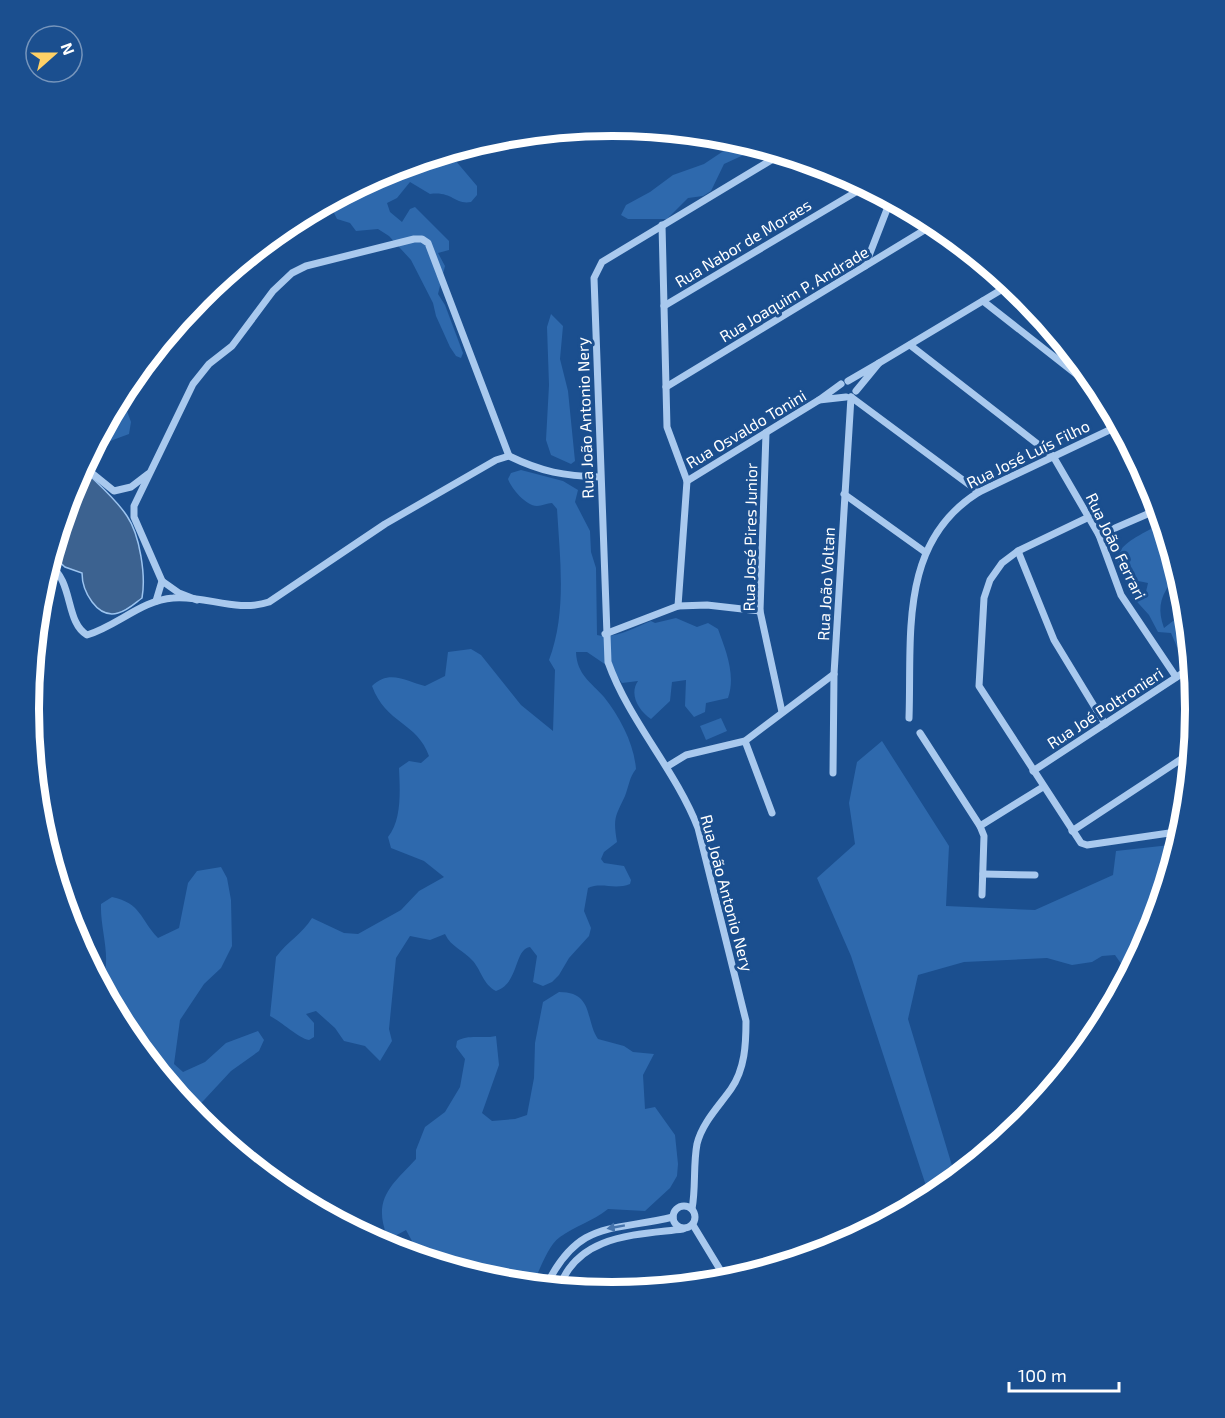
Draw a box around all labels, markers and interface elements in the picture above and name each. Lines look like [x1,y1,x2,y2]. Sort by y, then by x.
north arrow [24,24,84,84]
text: N [58,40,79,57]
street label: Rua Nabor de Moraes [671,194,814,291]
street label: Rua Joaquim P. Andrade [716,242,872,346]
street label: Rua João Antonio Nery [572,336,597,499]
street label: Rua Osvaldo Tonini [682,385,809,472]
street label: Rua José Luís Filho [963,416,1092,492]
street label: Rua José Pires Junior [739,462,760,612]
street label: Rua João Ferrari [1082,490,1150,602]
street label: Rua João Voltan [813,527,838,641]
street label: Rua Joé Poltronieri [1043,663,1166,752]
street label: Rua João Antonio Nery [697,812,758,974]
one-way arrow [606,1223,625,1232]
scale bar [1009,1355,1118,1393]
text: 100 m [1018,1364,1067,1386]

